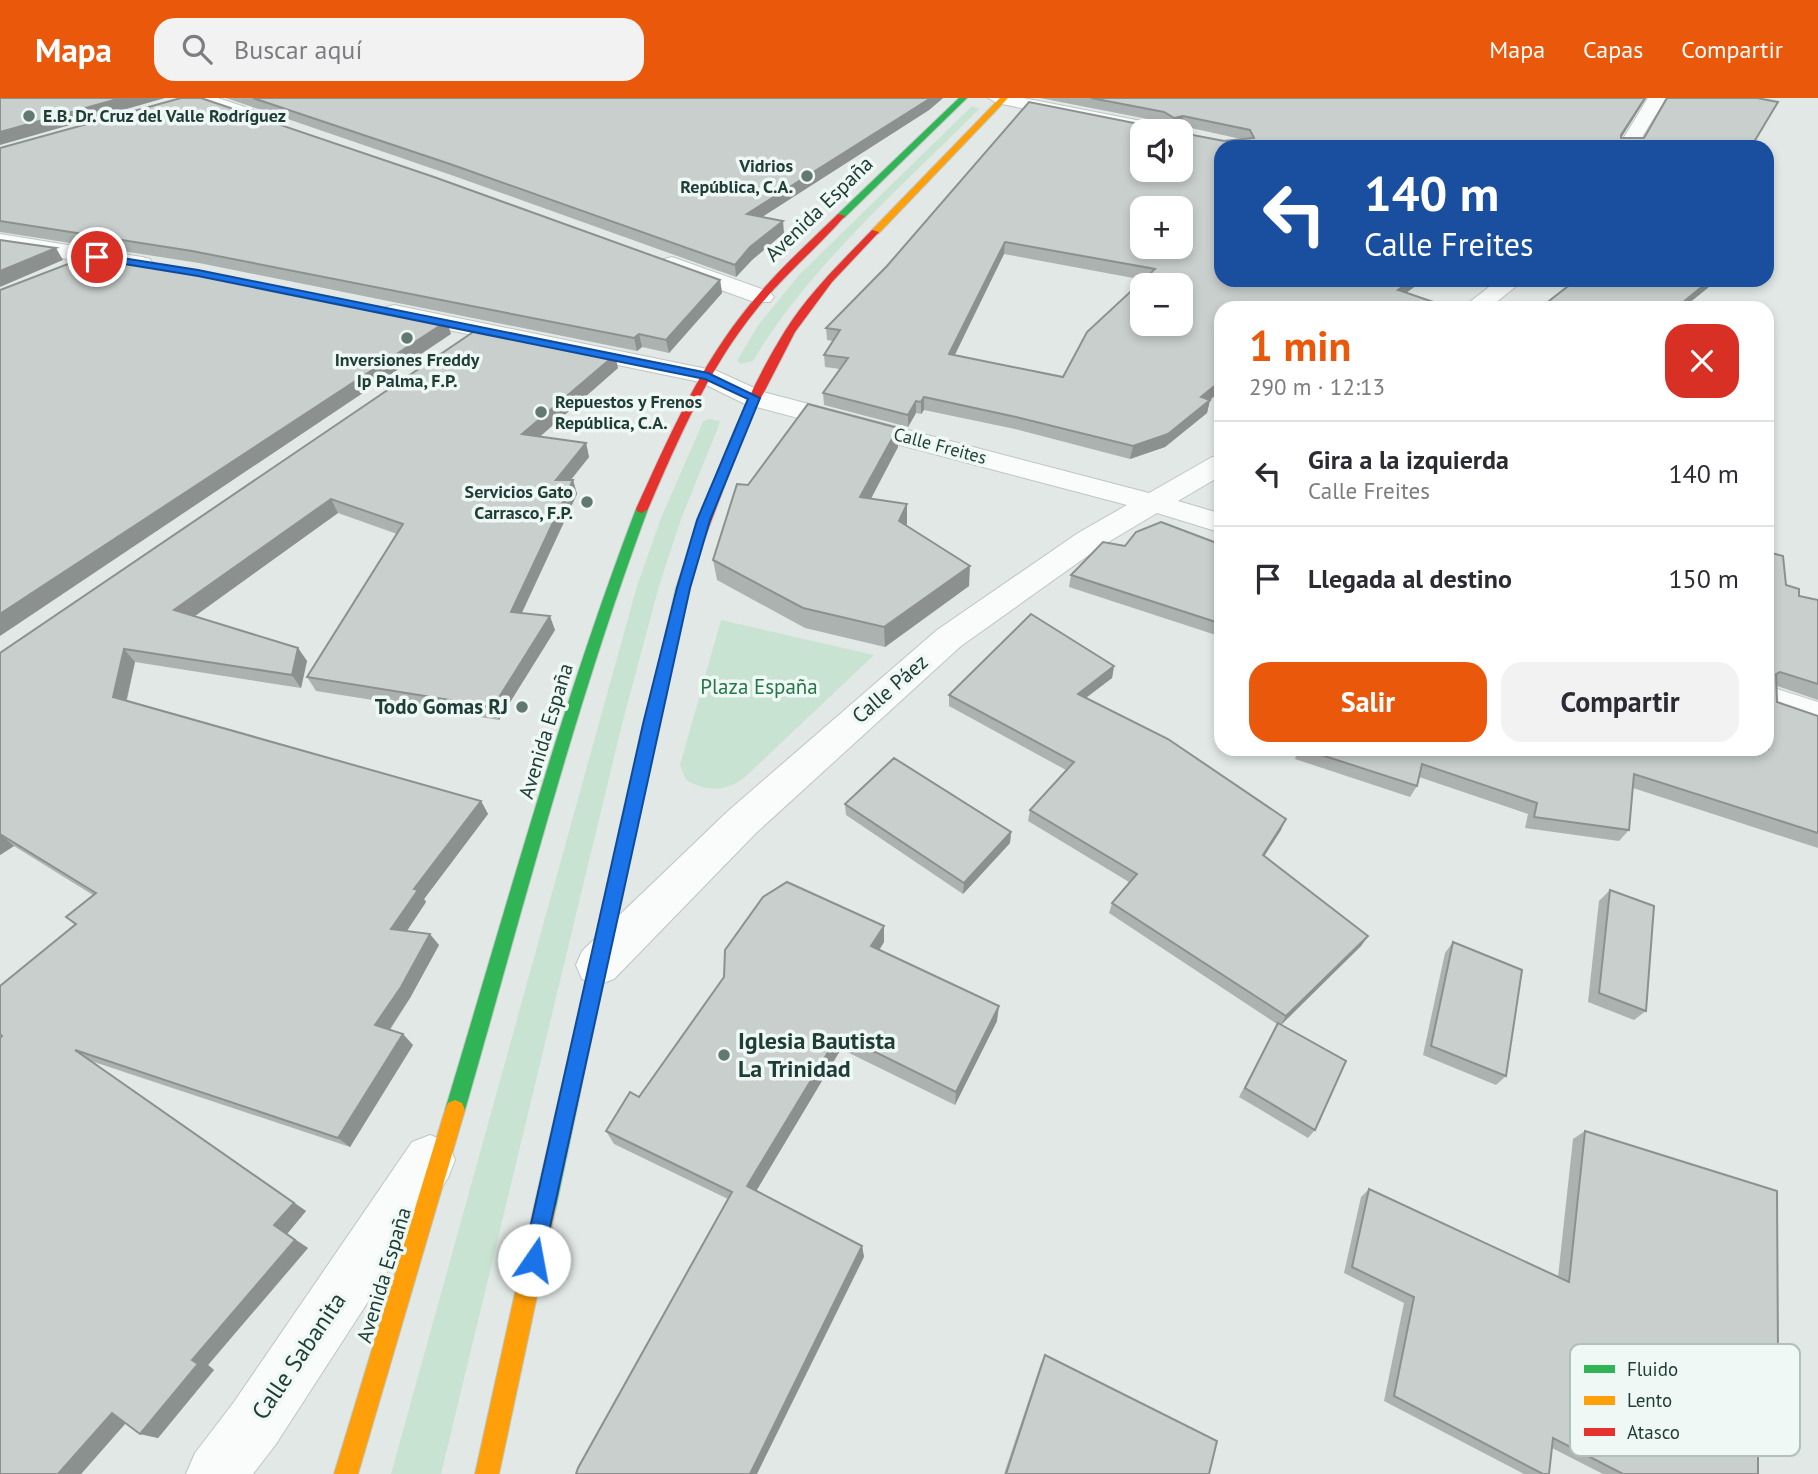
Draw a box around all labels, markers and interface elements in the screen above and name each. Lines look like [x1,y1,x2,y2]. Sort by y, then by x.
search box [154,18,644,81]
text: Mapa [35,28,112,71]
icon: search [178,30,216,68]
text: Buscar aquí [234,33,362,66]
text: Mapa [1489,34,1545,65]
text: Capas [1583,34,1643,65]
text: Compartir [1681,34,1783,65]
place label: E.B. Dr. Cruz del Valle Rodríguez [43,104,286,127]
marker: E.B. Dr. Cruz del Valle Rodríguez [21,108,37,124]
map controls [1130,119,1193,336]
button: sound [1130,119,1193,182]
street label: Avenida España [759,150,879,267]
place label: Vidrios República, C.A. [680,154,793,198]
text: 140 m [1364,161,1499,225]
marker: Vidrios República, C.A. [799,168,815,184]
icon: left [1249,168,1340,259]
button: + [1130,196,1193,259]
text: Calle Freites [1364,223,1534,265]
pin [67,227,127,287]
icon: arrive [78,238,116,276]
button: − [1130,273,1193,336]
text: 1 min [1249,318,1351,373]
button: close [1665,324,1739,398]
marker: Inversiones Freddy Ip Palma, F.P. [399,330,415,346]
place label: Inversiones Freddy Ip Palma, F.P. [335,348,480,392]
text: 290 m · 12:13 [1249,372,1385,401]
place label: Repuestos y Frenos República, C.A. [555,390,702,434]
marker: Repuestos y Frenos República, C.A. [533,404,549,420]
street label: Calle Freites [891,422,989,469]
text: Gira a la izquierda [1308,443,1509,476]
icon: left [1249,455,1287,493]
text: 140 m [1668,457,1739,490]
text: Calle Freites [1308,476,1430,505]
place label: Servicios Gato Carrasco, F.P. [465,480,573,524]
marker: Servicios Gato Carrasco, F.P. [579,494,595,510]
icon: arrive [1249,560,1287,598]
text: Llegada al destino [1308,562,1512,595]
text: 150 m [1668,562,1739,595]
street label: Calle Páez [846,648,933,729]
street label: Avenida España [512,660,579,802]
button: Salir [1249,662,1487,742]
button: Compartir [1501,662,1739,742]
park label: Plaza España [700,673,818,700]
place label: Todo Gomas RJ [375,693,508,720]
marker: Todo Gomas RJ [514,699,530,715]
place label: Iglesia Bautista La Trinidad [738,1025,896,1084]
marker: Iglesia Bautista La Trinidad [716,1047,732,1063]
street label: Avenida España [350,1204,417,1346]
position arrow [497,1223,571,1297]
street label: Calle Sabanita [245,1286,353,1425]
legend [1570,1344,1800,1456]
text: Fluido [1627,1357,1678,1381]
text: Lento [1627,1388,1672,1412]
text: Atasco [1627,1420,1680,1444]

